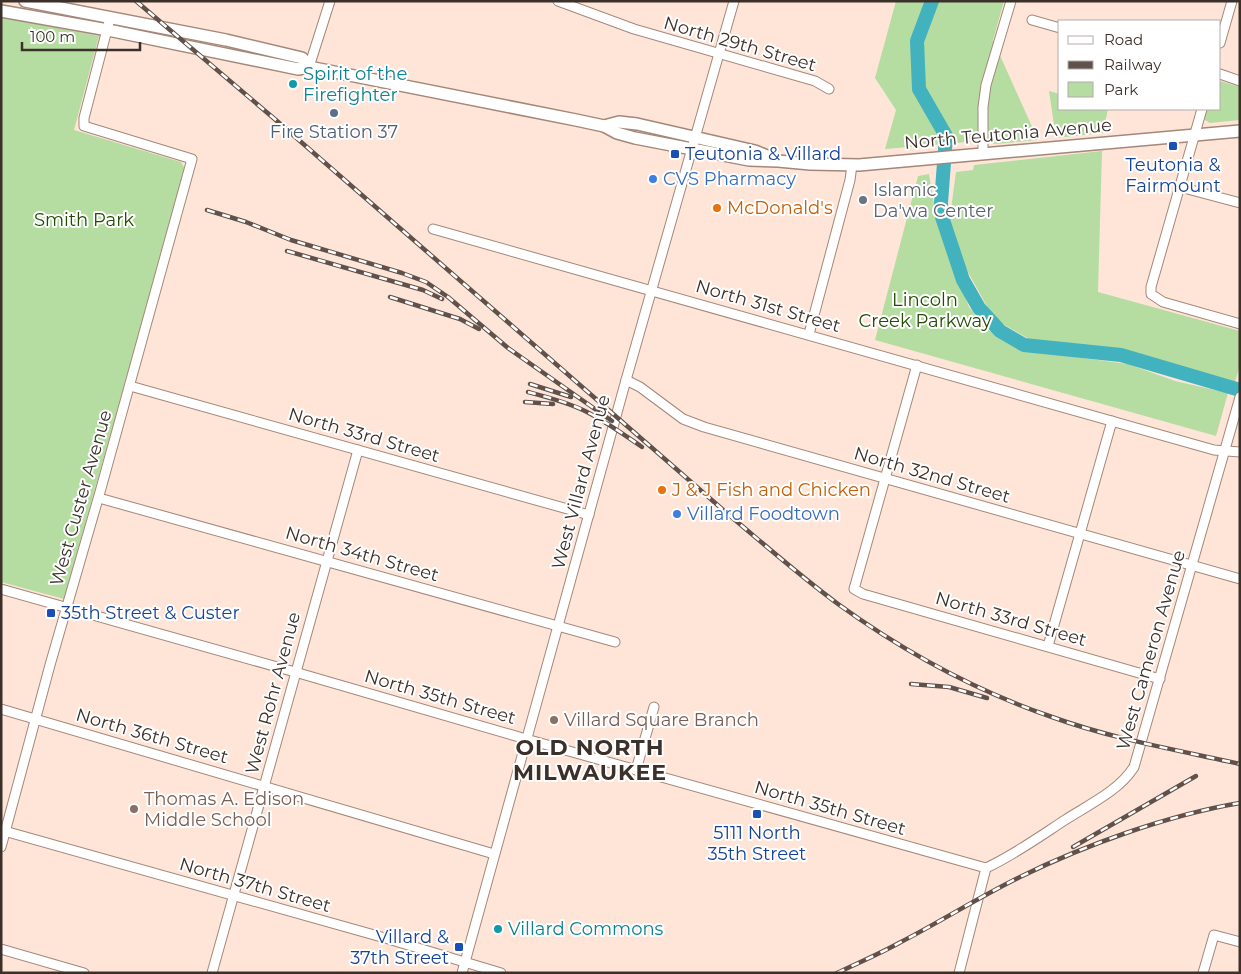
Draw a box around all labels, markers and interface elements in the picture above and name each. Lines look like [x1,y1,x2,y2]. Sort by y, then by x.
street label: North 29th Street [661,12,819,76]
scale bar [22,20,140,52]
legend [1058,20,1221,110]
text: 100 m [30,27,75,46]
text: Road [1104,30,1143,49]
text: Railway [1104,55,1162,74]
place label: Spirit of the Firefighter [303,63,407,106]
marker: Spirit of the Firefighter [287,78,299,90]
text: Park [1104,80,1138,99]
marker: Fire Station 37 [328,107,340,119]
street label: North Teutonia Avenue [903,114,1113,154]
place label: Fire Station 37 [270,121,398,143]
marker: Teutonia & Fairmount [1167,140,1179,152]
place label: Teutonia & Villard [685,143,841,165]
marker: Teutonia & Villard [669,148,681,160]
place label: Teutonia & Fairmount [1125,154,1221,197]
place label: CVS Pharmacy [663,168,796,190]
marker: CVS Pharmacy [647,173,659,185]
place label: Islamic Da'wa Center [873,179,993,222]
marker: Islamic Da'wa Center [857,194,869,206]
place label: McDonald's [727,197,833,219]
marker: McDonald's [711,202,723,214]
park label: Smith Park [34,209,134,231]
street label: North 31st Street [693,275,843,337]
park label: Lincoln Creek Parkway [858,289,992,332]
street label: West Villard Avenue [547,392,615,572]
street label: North 33rd Street [286,403,442,467]
street label: West Custer Avenue [45,408,117,588]
street label: North 32nd Street [851,442,1013,508]
place label: J & J Fish and Chicken [671,479,871,501]
marker: J & J Fish and Chicken [656,484,668,496]
place label: Villard Foodtown [687,503,840,525]
marker: Villard Foodtown [671,508,683,520]
street label: North 34th Street [283,522,441,586]
street label: West Cameron Avenue [1112,547,1190,753]
street label: North 33rd Street [933,587,1089,651]
place label: 35th Street & Custer [61,602,240,624]
marker: 35th Street & Custer [45,607,57,619]
street label: West Rohr Avenue [241,609,305,777]
street label: North 35th Street [362,665,518,729]
street label: North 36th Street [73,704,231,768]
place label: Villard Square Branch [564,709,759,731]
marker: Villard Square Branch [548,714,560,726]
district label: OLD NORTH MILWAUKEE [513,734,667,786]
street label: North 35th Street [752,776,908,840]
place label: Thomas A. Edison Middle School [144,788,304,831]
marker: Thomas A. Edison Middle School [128,803,140,815]
marker: 5111 North 35th Street [751,808,763,820]
place label: 5111 North 35th Street [708,822,806,865]
street label: North 37th Street [177,853,333,917]
place label: Villard Commons [508,918,664,940]
marker: Villard Commons [492,923,504,935]
place label: Villard & 37th Street [350,926,449,969]
marker: Villard & 37th Street [453,941,465,953]

